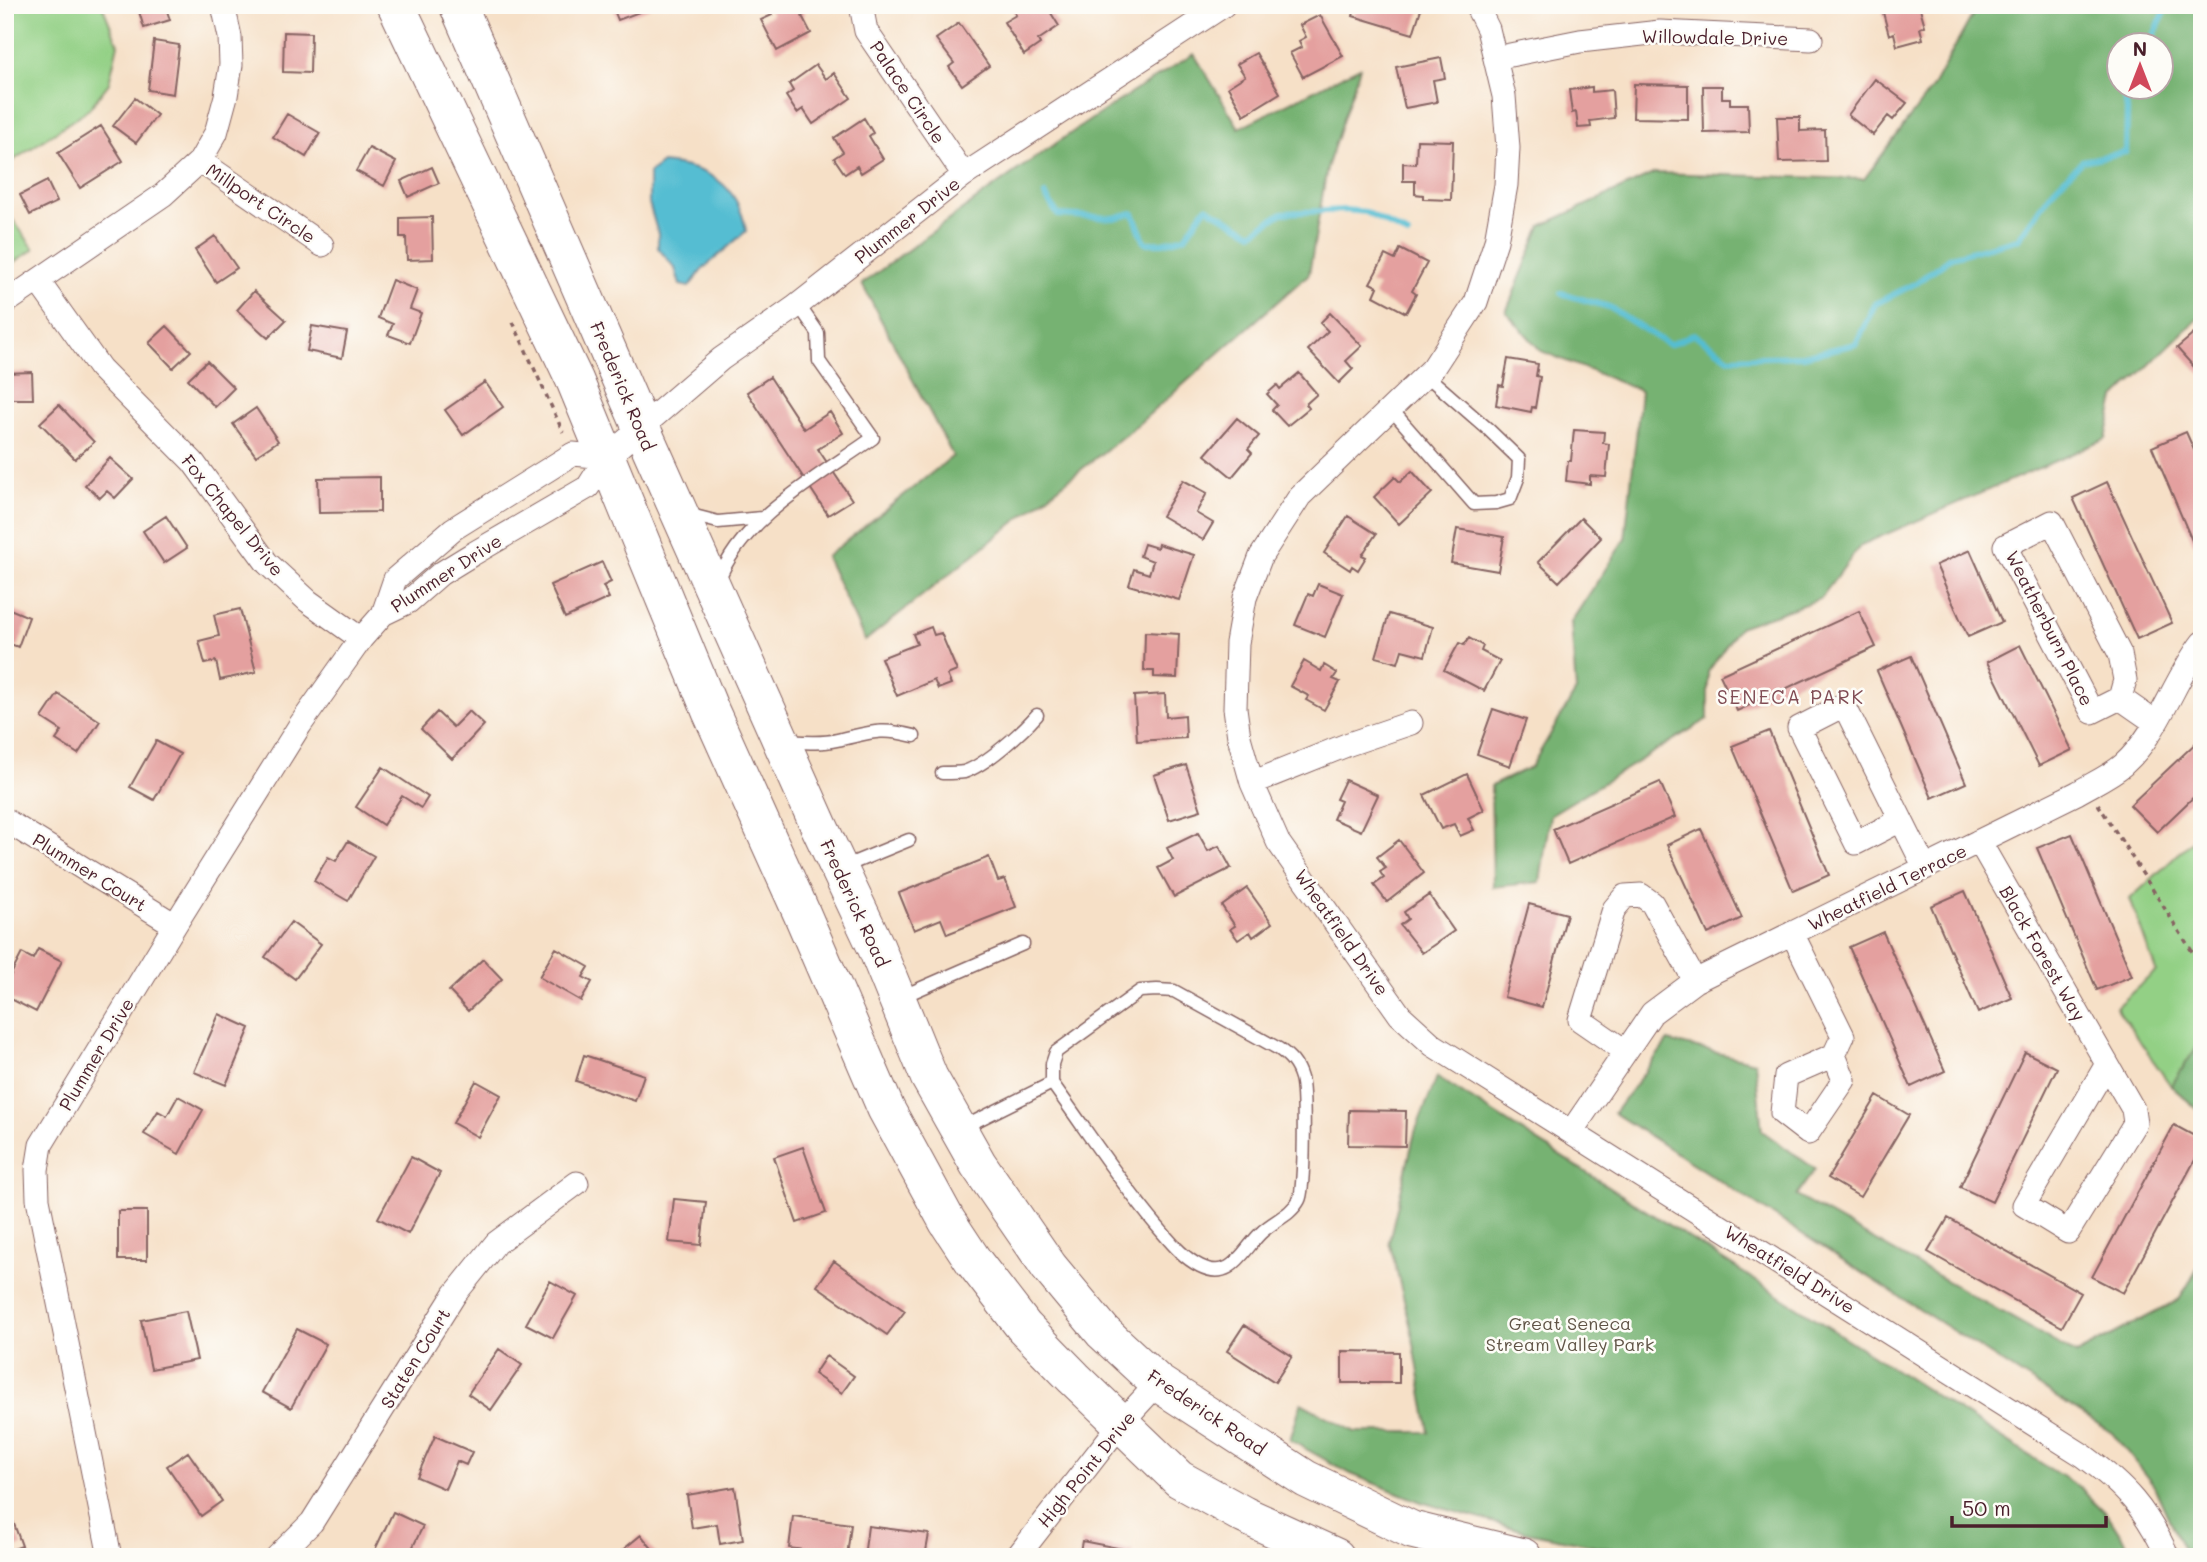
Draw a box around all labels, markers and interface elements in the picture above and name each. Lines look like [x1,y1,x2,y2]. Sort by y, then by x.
street label: Willowdale Drive [1641,24,1789,50]
north arrow [2106,32,2176,102]
street label: Palace Circle [865,36,951,148]
text: N [2133,36,2147,61]
street label: Millport Circle [202,158,320,248]
street label: Plummer Drive [849,171,965,269]
street label: Frederick Road [585,318,661,454]
street label: Fox Chapel Drive [176,449,290,581]
street label: Plummer Drive [386,528,506,618]
street label: Weatherburn Place [2001,546,2099,710]
district label: SENECA PARK [1717,684,1865,709]
street label: Plummer Court [28,827,152,917]
street label: Frederick Road [815,835,895,971]
street label: Wheatfield Terrace [1804,838,1970,936]
street label: Wheatfield Drive [1289,864,1395,1000]
street label: Black Forest Way [1994,881,2092,1025]
street label: Plummer Drive [53,993,139,1115]
street label: Wheatfield Drive [1720,1219,1860,1319]
street label: Staten Court [375,1303,455,1413]
park label: Great Seneca Stream Valley Park [1486,1311,1654,1356]
street label: Frederick Road [1143,1363,1271,1461]
street label: High Point Drive [1032,1406,1140,1532]
scale bar [1952,1485,2106,1529]
text: 50 m [1962,1494,2011,1521]

